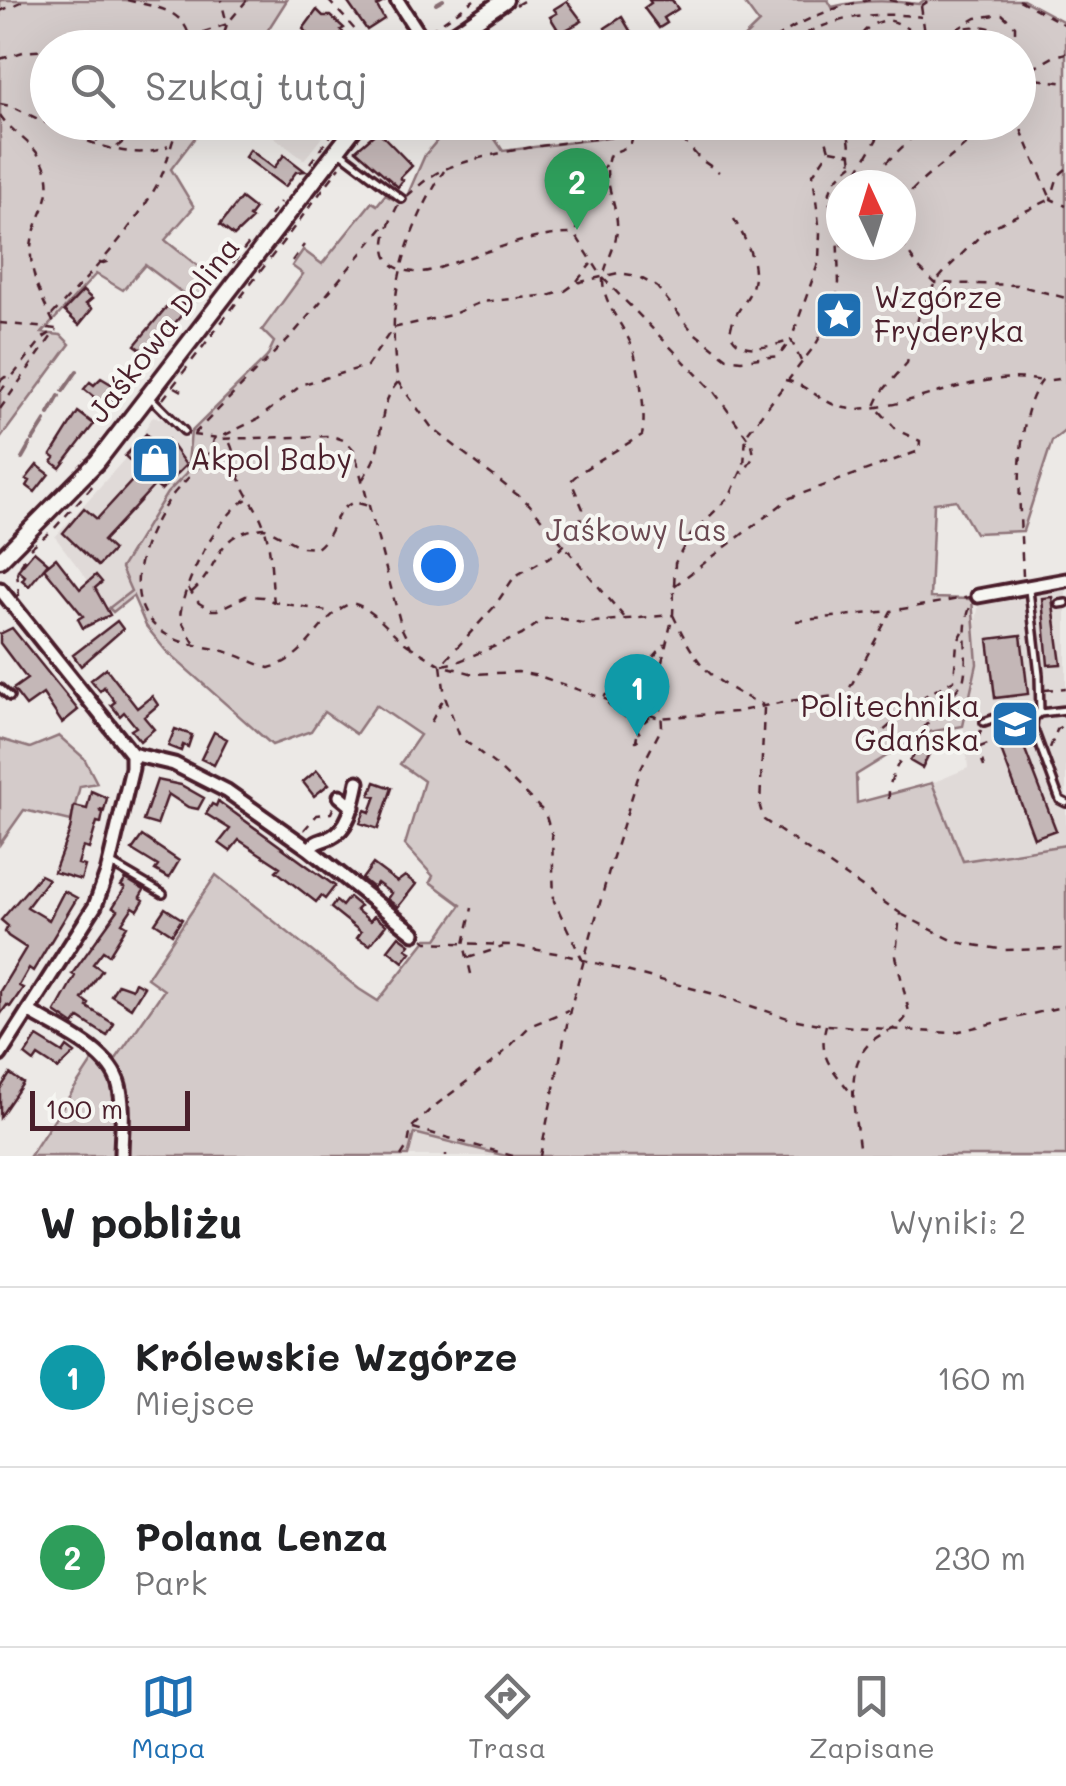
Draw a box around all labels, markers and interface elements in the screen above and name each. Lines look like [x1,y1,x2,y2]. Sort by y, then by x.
search box [30,30,1036,140]
icon: search [65,58,120,113]
text: Szukaj tutaj [145,60,368,110]
pin: 2 [544,148,610,230]
north arrow [826,170,916,260]
street label: Jaśkowa Dolina [77,228,248,430]
place label: Wzgórze Fryderyka [874,276,1024,350]
place icon: Wzgórze Fryderyka [813,289,865,341]
shop icon: Akpol Baby [129,434,181,486]
place label: Akpol Baby [190,438,352,478]
park label: Jaśkowy Las [545,509,727,549]
your location [413,540,464,591]
pin: 1 [604,654,670,736]
place label: Politechnika Gdańska [800,685,980,759]
school or university icon: Politechnika Gdańska [989,698,1041,750]
scale bar [30,1086,190,1130]
text: 100 m [45,1090,123,1126]
text: W pobliżu [40,1194,243,1249]
text: Wyniki: 2 [889,1200,1026,1242]
text: Królewskie Wzgórze [135,1331,517,1381]
text: 1 [65,1356,80,1398]
text: 160 m [937,1356,1026,1398]
text: Miejsce [135,1381,255,1423]
text: Polana Lenza [135,1511,388,1561]
text: 2 [64,1536,81,1578]
text: 230 m [934,1536,1026,1578]
text: Park [135,1561,208,1603]
tab: Mapa [131,1669,206,1765]
tab: Trasa [468,1669,546,1765]
tab: Zapisane [809,1669,935,1765]

